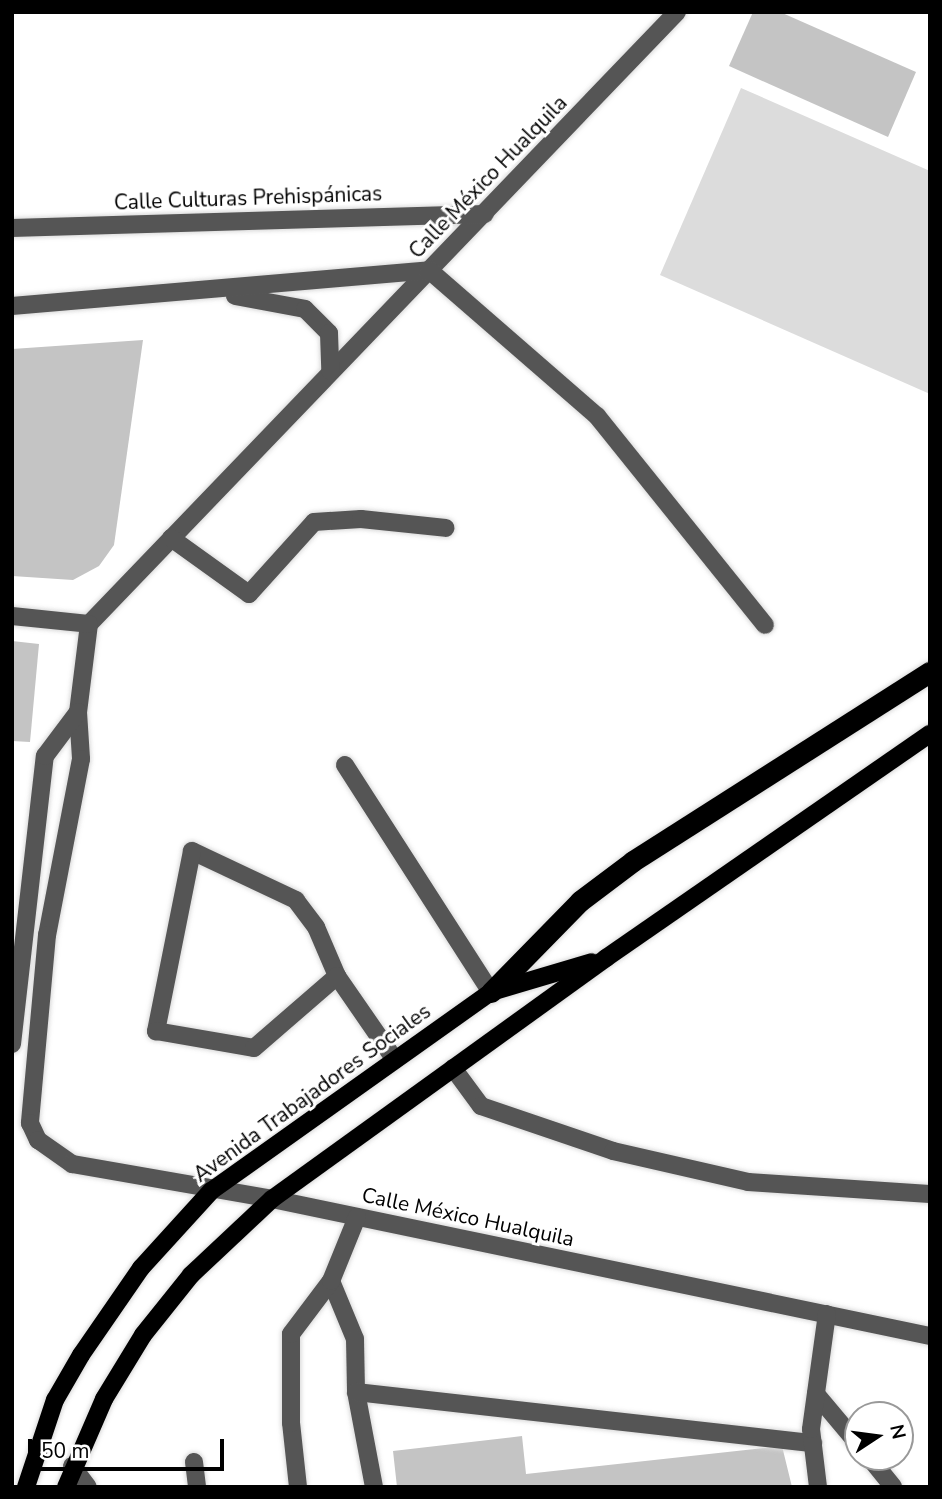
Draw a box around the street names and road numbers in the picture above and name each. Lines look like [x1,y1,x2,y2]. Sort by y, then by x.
street label: Calle México Hualquila [404,90,572,264]
street label: Calle Culturas Prehispánicas [114,181,382,215]
street label: Avenida Trabajadores Sociales [189,998,435,1188]
street label: Calle México Hualquila [359,1182,577,1252]

